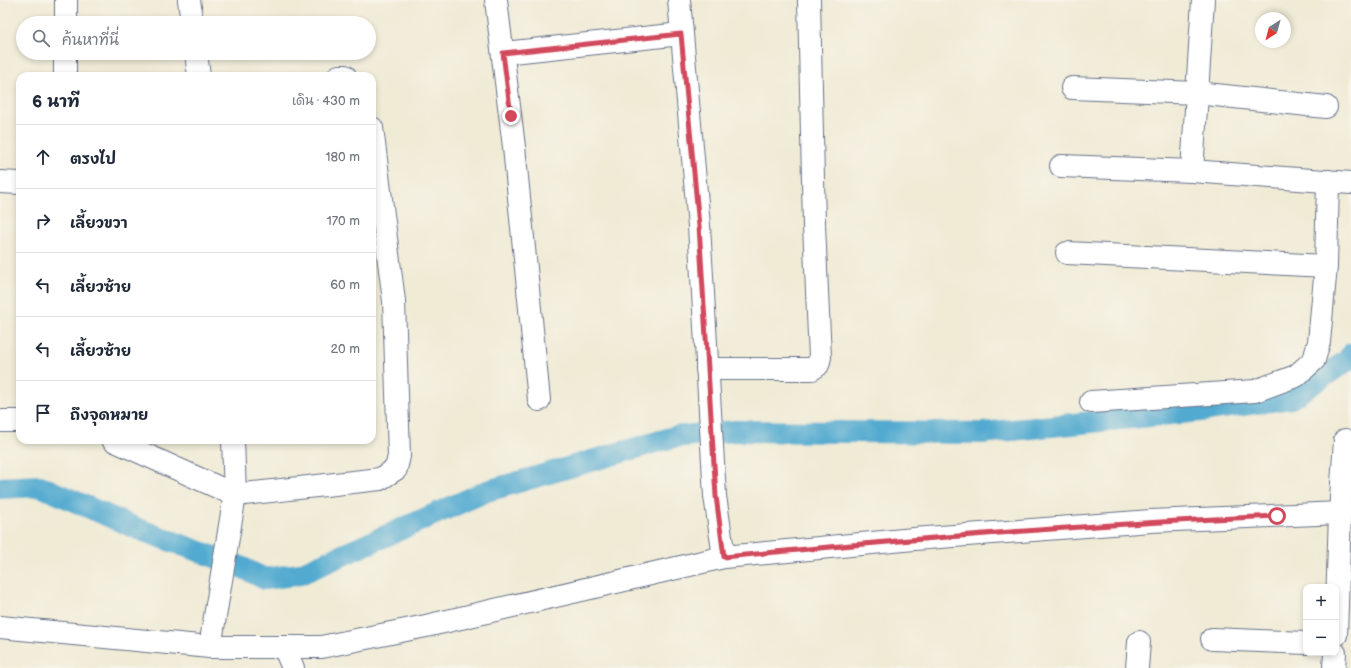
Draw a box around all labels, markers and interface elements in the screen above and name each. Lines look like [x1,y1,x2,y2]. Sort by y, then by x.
north arrow [1255,12,1291,48]
search box [16,16,376,60]
icon: search [30,27,52,49]
text: ค้นหาที่นี่ [62,31,119,50]
text: 6 นาที [32,92,80,112]
text: เดิน · 430 m [292,93,360,109]
route end [502,107,520,125]
icon: ahead [32,146,54,168]
text: 180 m [325,149,360,165]
text: ตรงไป [70,150,116,169]
icon: right [32,210,54,232]
text: 170 m [327,213,360,229]
text: เลี้ยวขวา [70,214,128,233]
icon: left [32,274,54,296]
text: 60 m [330,277,360,293]
text: เลี้ยวซ้าย [70,278,131,297]
icon: left [32,338,54,360]
text: 20 m [330,341,360,357]
text: เลี้ยวซ้าย [70,342,131,361]
icon: arrive [32,402,54,424]
text: ถึงจุดหมาย [70,406,148,425]
route start [1268,507,1286,525]
map controls [1303,584,1339,656]
button: + [1303,584,1339,620]
button: − [1303,620,1339,656]

